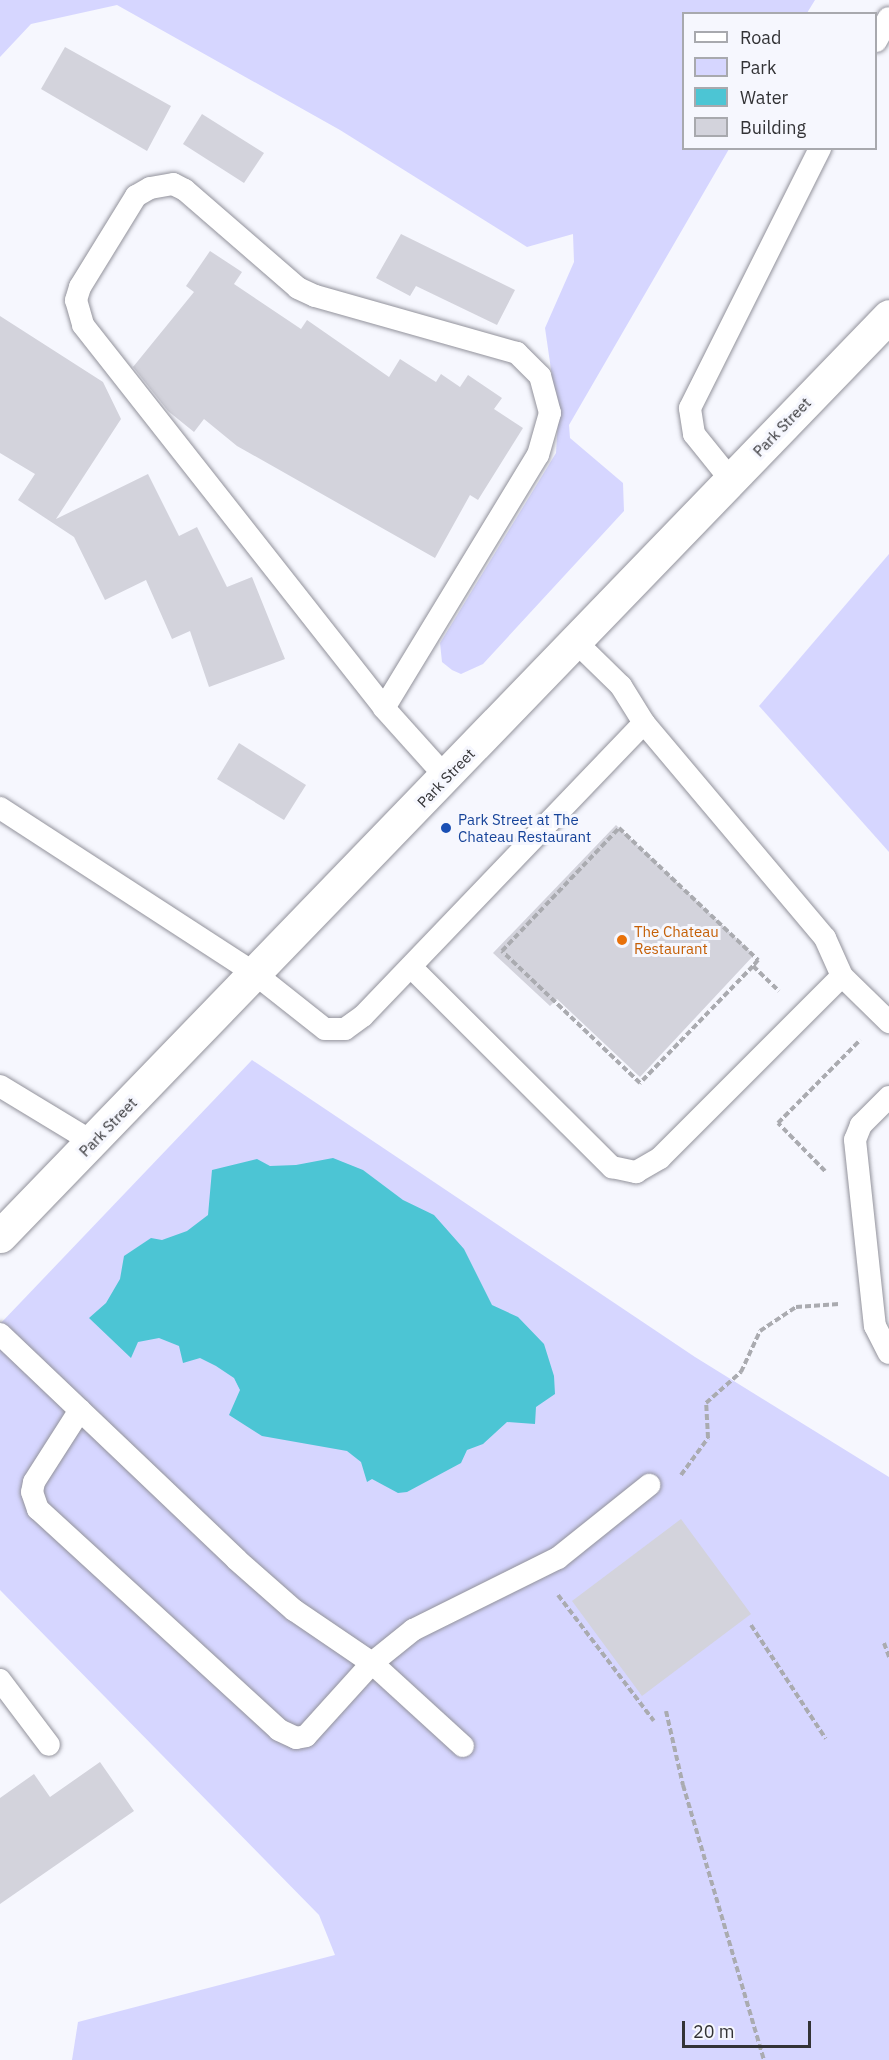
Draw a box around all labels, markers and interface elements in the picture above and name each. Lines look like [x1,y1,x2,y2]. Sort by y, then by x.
legend [682,12,877,150]
text: Road [740,26,781,49]
text: Park [740,56,776,79]
text: Water [740,86,788,109]
text: Building [740,116,806,139]
street label: Park Street [749,394,815,460]
street label: Park Street [413,745,479,811]
place label: Park Street at The Chateau Restaurant [458,810,591,845]
marker: Park Street at The Chateau Restaurant [439,821,453,835]
place label: The Chateau Restaurant [634,922,719,957]
marker: The Chateau Restaurant [615,933,629,947]
street label: Park Street [75,1094,141,1160]
scale bar [685,2009,814,2047]
text: 20 m [693,2020,735,2043]

